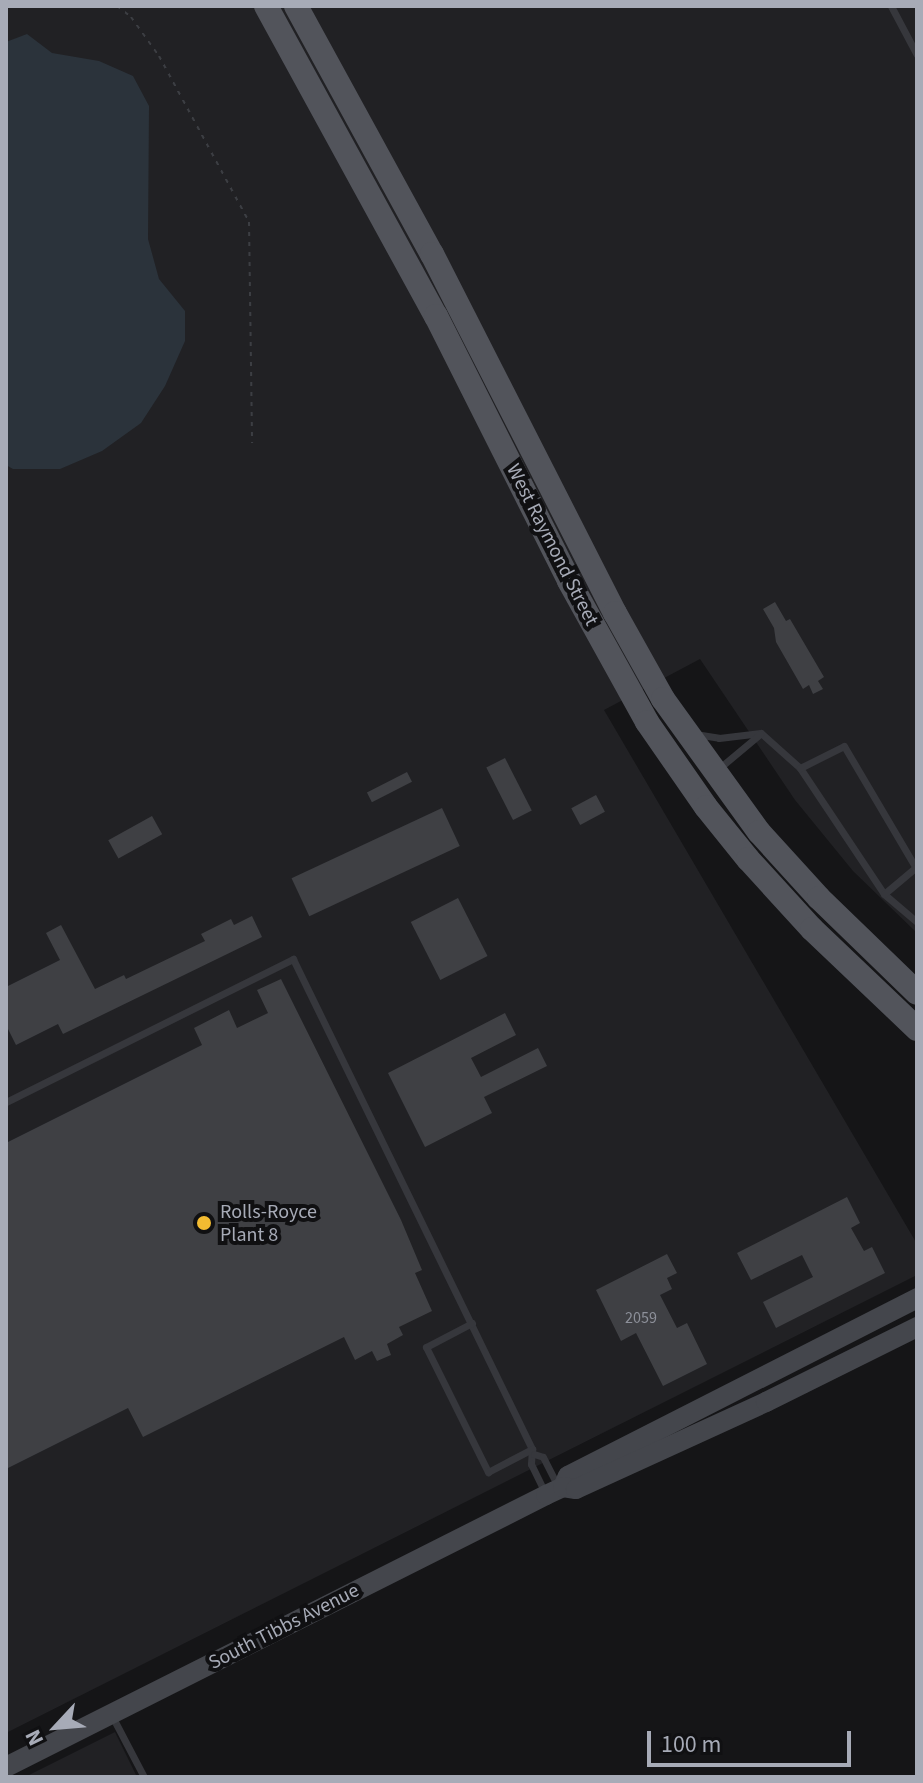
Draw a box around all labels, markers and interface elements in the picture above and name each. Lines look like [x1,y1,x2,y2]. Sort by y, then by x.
street label: West Raymond Street [501,460,603,630]
place label: Rolls-Royce Plant 8 [220,1200,317,1247]
marker: Rolls-Royce Plant 8 [195,1214,213,1232]
house number: 2059 [625,1308,657,1328]
street label: South Tibbs Avenue [205,1579,363,1675]
north arrow [16,1687,96,1767]
scale bar [651,1715,855,1765]
text: N [17,1724,52,1751]
text: 100 m [661,1727,721,1762]

